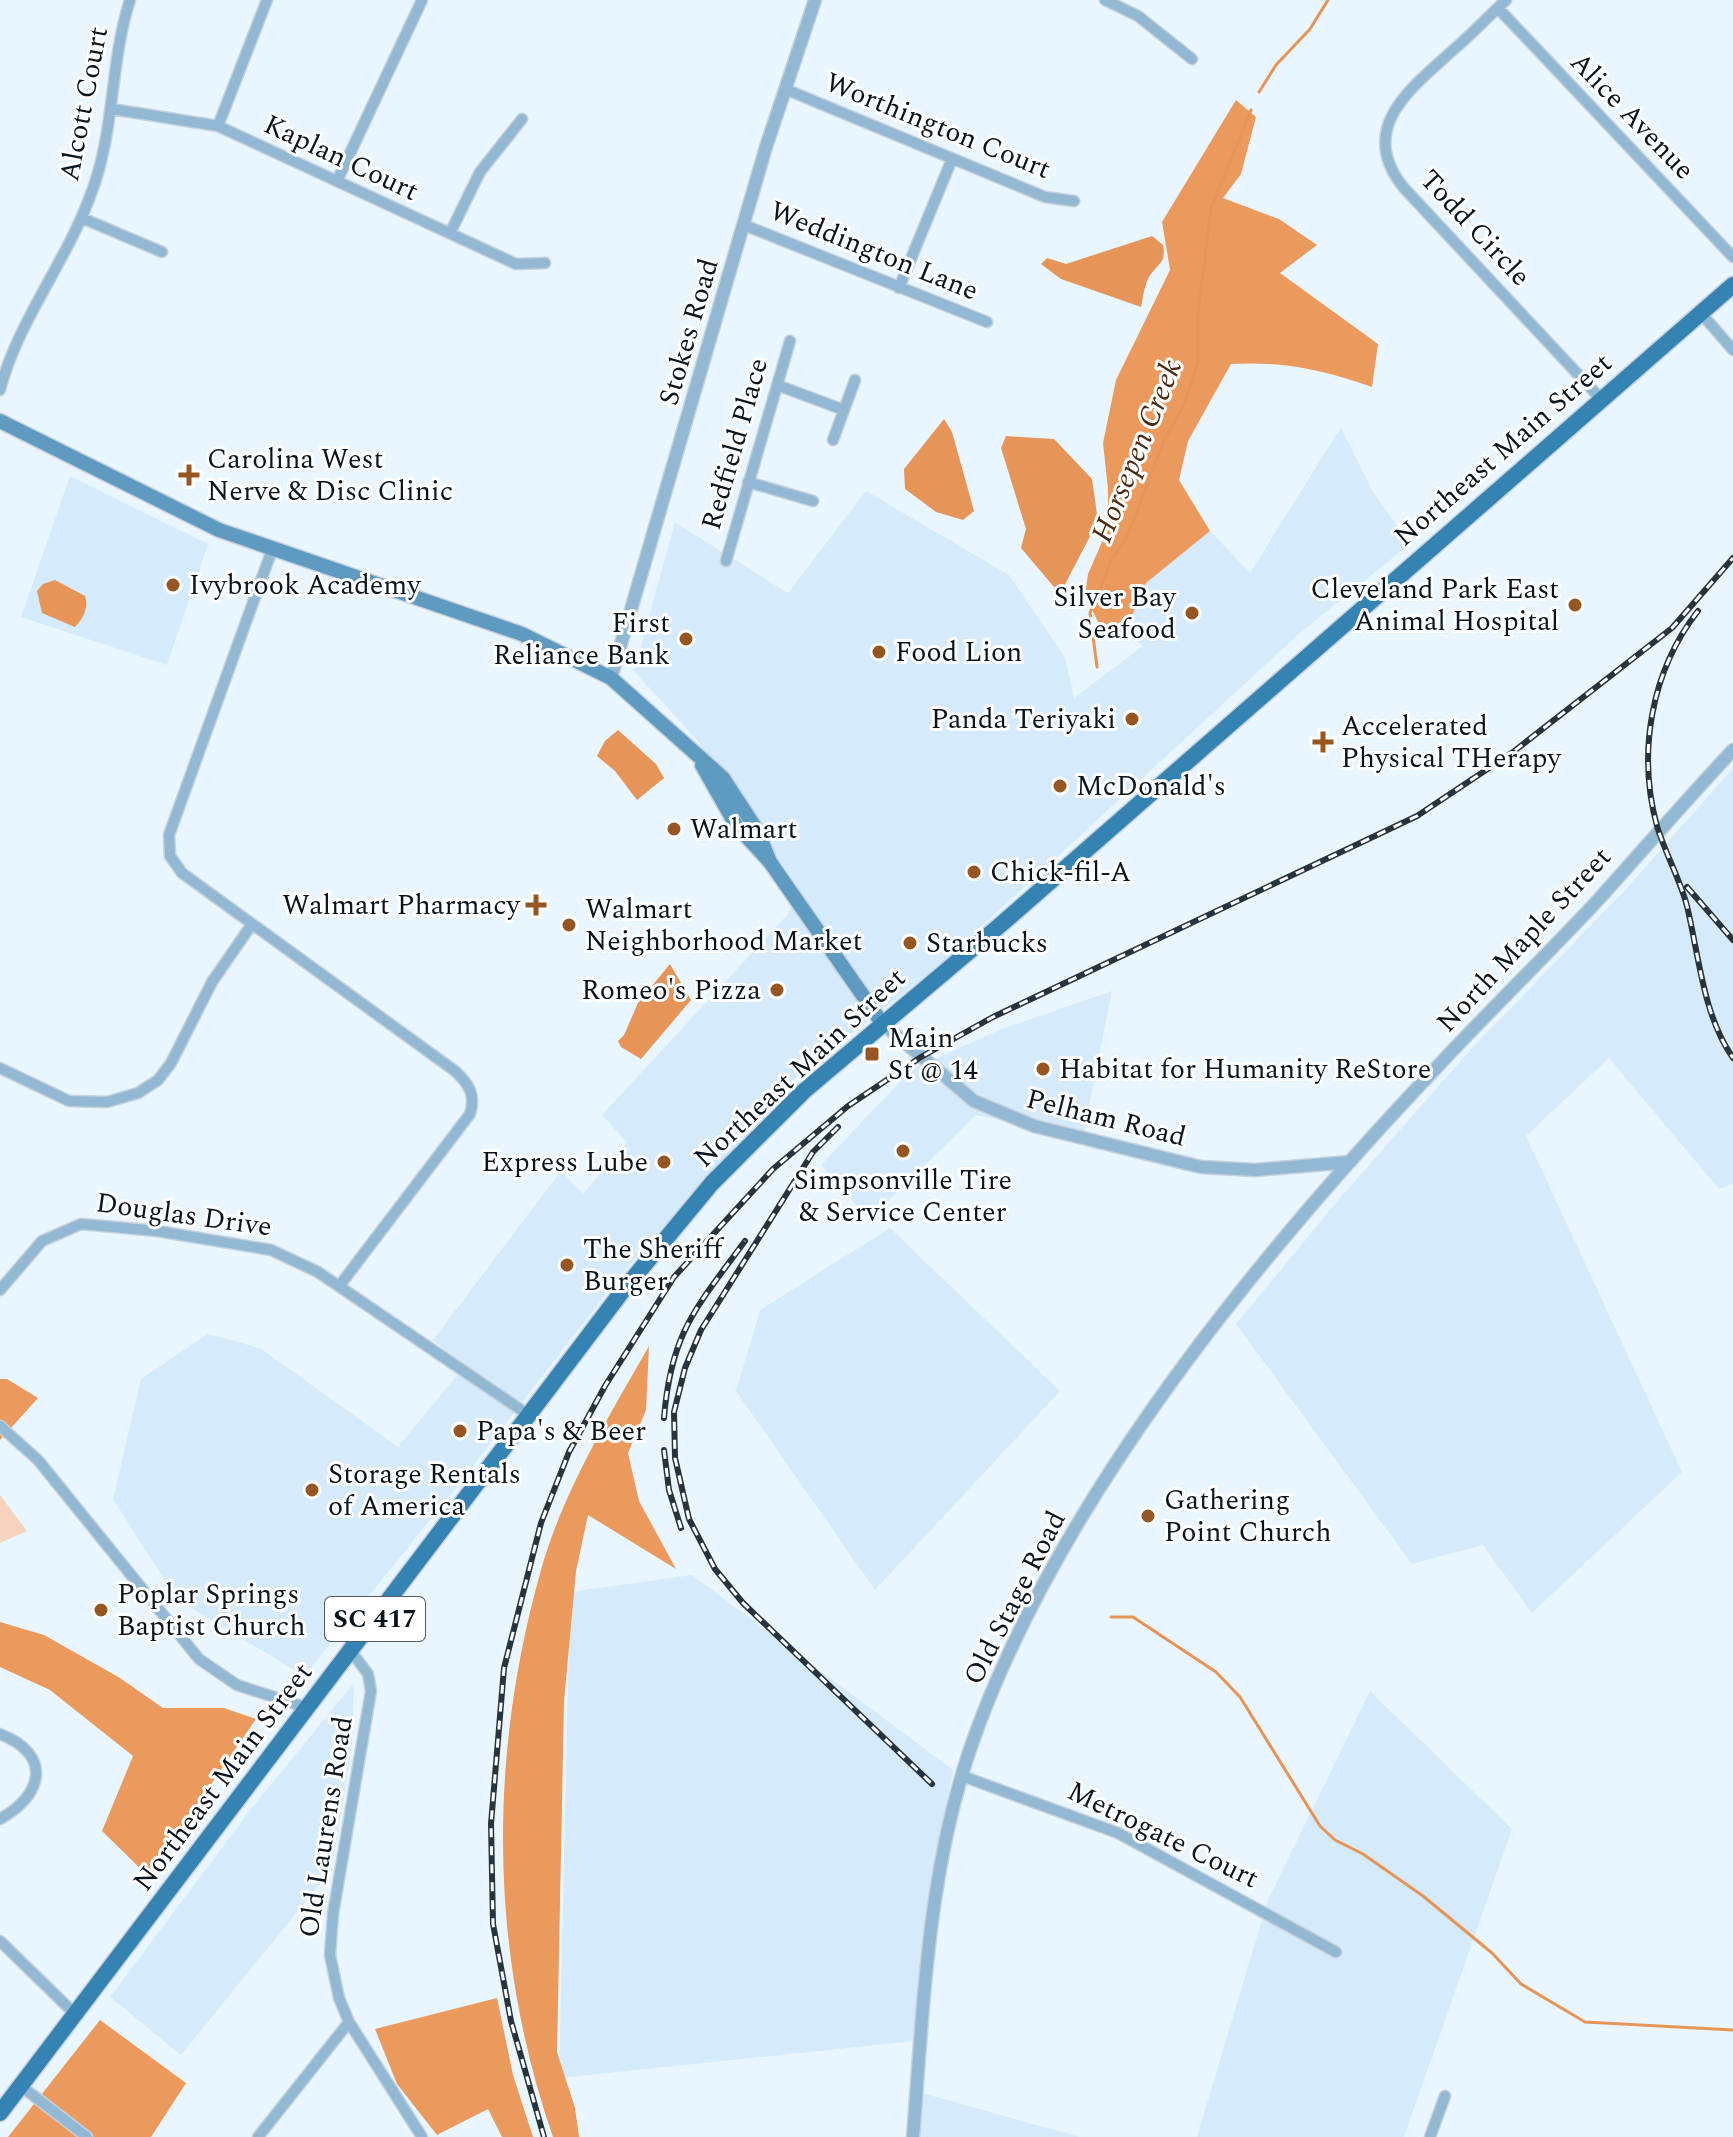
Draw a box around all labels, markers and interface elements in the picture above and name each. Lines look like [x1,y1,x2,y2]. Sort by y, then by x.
street label: Alcott Court [48,23,120,185]
street label: Alice Avenue [1560,42,1704,190]
street label: Worthington Court [819,61,1057,191]
street label: Kaplan Court [256,103,426,213]
street label: Todd Circle [1409,160,1541,296]
street label: Weddington Lane [763,190,985,312]
street label: Stokes Road [648,253,730,411]
street label: Northeast Main Street [1384,343,1622,557]
street label: Redfield Place [690,353,780,535]
water label: Horsepen Creek [1079,353,1195,549]
place label: Carolina West Nerve & Disc Clinic [207,438,453,513]
marker: Carolina West Nerve & Disc Clinic [178,464,200,486]
place label: Ivybrook Academy [189,564,422,607]
place label: Cleveland Park East Animal Hospital [1311,568,1559,643]
marker: Ivybrook Academy [164,576,182,594]
place label: Silver Bay Seafood [1054,576,1178,651]
marker: Cleveland Park East Animal Hospital [1566,596,1584,614]
place label: First Reliance Bank [493,602,670,677]
marker: Silver Bay Seafood [1183,604,1201,622]
marker: First Reliance Bank [677,630,695,648]
place label: Food Lion [895,631,1022,674]
marker: Food Lion [870,643,888,661]
place label: Panda Teriyaki [931,698,1116,741]
place label: Accelerated Physical THerapy [1341,705,1562,780]
marker: Panda Teriyaki [1123,710,1141,728]
marker: Accelerated Physical THerapy [1312,731,1334,753]
place label: McDonald's [1076,765,1226,808]
marker: McDonald's [1051,777,1069,795]
place label: Walmart [690,808,797,851]
marker: Walmart [665,820,683,838]
street label: North Maple Street [1426,837,1622,1043]
place label: Chick-fil-A [990,851,1131,894]
marker: Chick-fil-A [965,863,983,881]
place label: Walmart Pharmacy [282,884,522,927]
place label: Walmart Neighborhood Market [585,888,863,963]
marker: Walmart Pharmacy [527,896,545,914]
marker: Walmart Neighborhood Market [560,916,578,934]
place label: Starbucks [926,922,1048,965]
marker: Starbucks [901,934,919,952]
street label: Northeast Main Street [684,958,916,1178]
place label: Romeo's Pizza [581,969,761,1012]
marker: Romeo's Pizza [768,981,786,999]
place label: Main St @ 14 [888,1017,978,1092]
marker: Main St @ 14 [863,1045,881,1063]
place label: Habitat for Humanity ReStore [1059,1048,1431,1091]
marker: Habitat for Humanity ReStore [1034,1060,1052,1078]
street label: Pelham Road [1022,1077,1190,1159]
place label: Express Lube [482,1141,648,1184]
marker: Simpsonville Tire & Service Center [894,1142,912,1160]
marker: Express Lube [655,1153,673,1171]
place label: Simpsonville Tire & Service Center [794,1159,1012,1234]
street label: Douglas Drive [93,1181,275,1249]
place label: The Sheriff Burger [583,1228,724,1303]
marker: The Sheriff Burger [558,1256,576,1274]
place label: Papa's & Beer [476,1410,646,1453]
marker: Papa's & Beer [451,1422,469,1440]
place label: Storage Rentals of America [328,1453,521,1528]
place label: Gathering Point Church [1164,1479,1332,1554]
marker: Storage Rentals of America [303,1481,321,1499]
street label: Old Stage Road [953,1503,1077,1693]
marker: Gathering Point Church [1139,1507,1157,1525]
place label: Poplar Springs Baptist Church [117,1573,306,1648]
road number: SC 417 [325,1597,425,1641]
marker: Poplar Springs Baptist Church [92,1601,110,1619]
street label: Northeast Main Street [122,1653,324,1901]
street label: Old Laurens Road [287,1713,365,1941]
street label: Metrogate Court [1060,1770,1266,1900]

